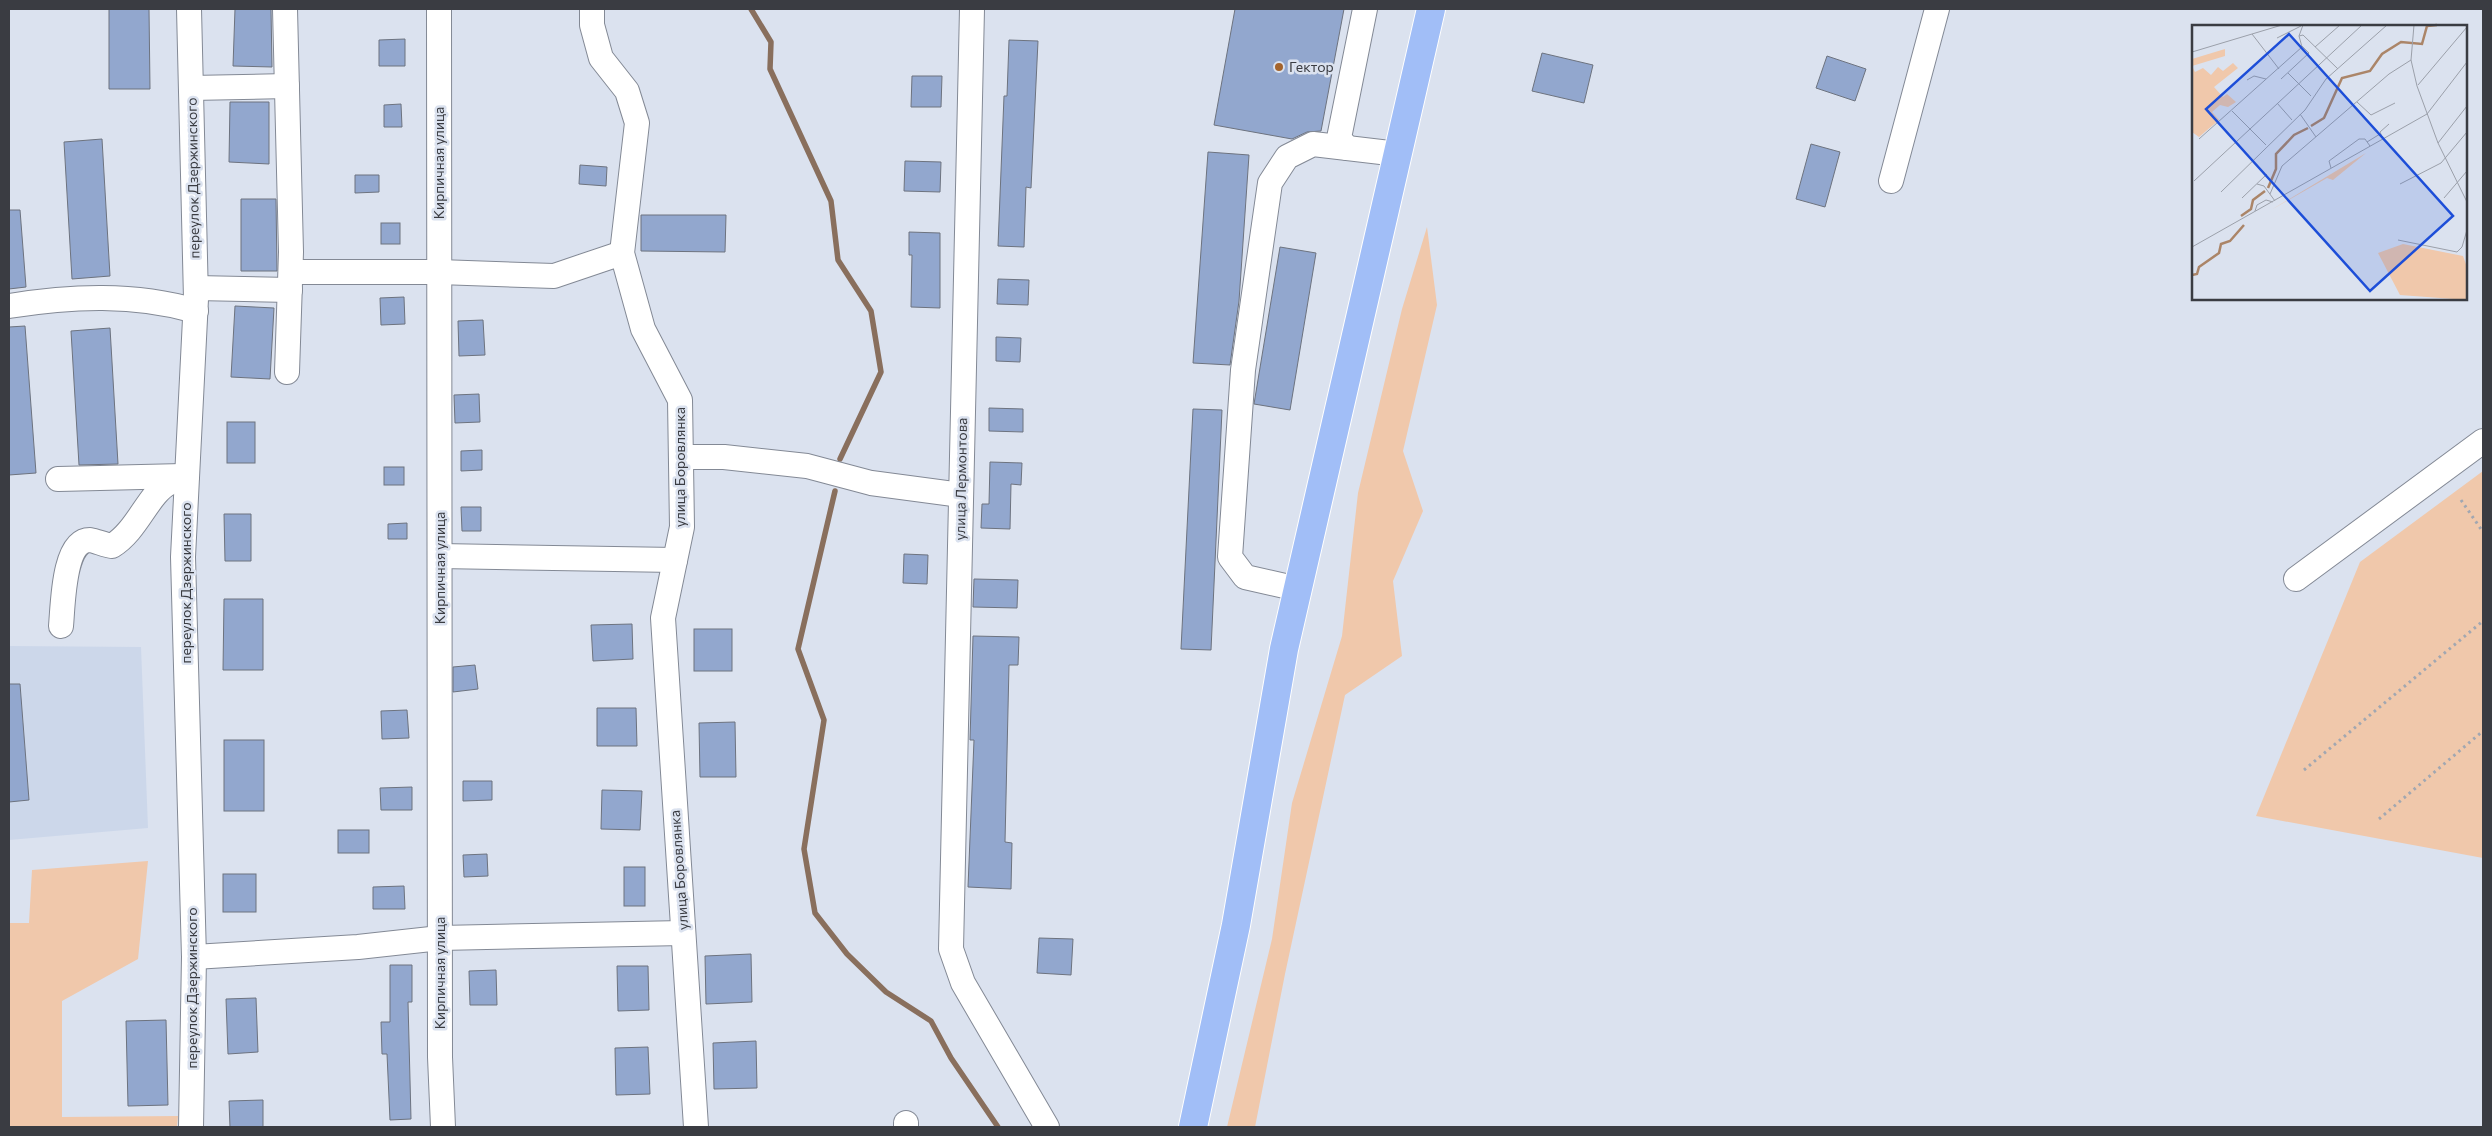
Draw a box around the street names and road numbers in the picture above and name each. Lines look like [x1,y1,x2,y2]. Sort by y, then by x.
street label: переулок Дзержинского [183,97,202,259]
street label: Кирпичная улица [430,107,447,219]
street label: улица Боровлянка [671,407,688,527]
street label: улица Лермонтова [951,417,970,541]
street label: переулок Дзержинского [177,502,194,664]
street label: Кирпичная улица [431,512,448,624]
street label: улица Боровлянка [666,809,691,931]
street label: переулок Дзержинского [183,907,200,1069]
street label: Кирпичная улица [431,917,448,1029]

